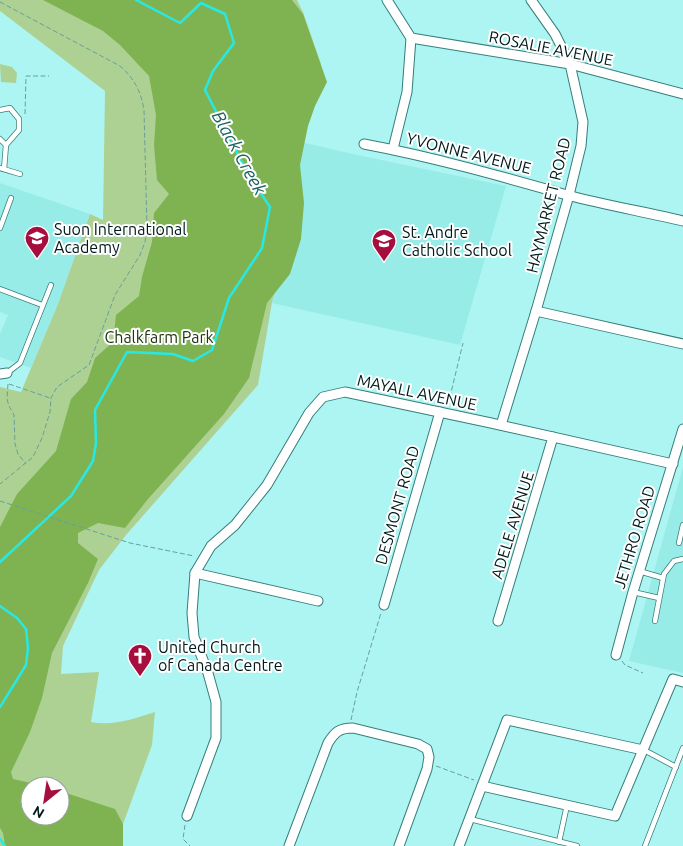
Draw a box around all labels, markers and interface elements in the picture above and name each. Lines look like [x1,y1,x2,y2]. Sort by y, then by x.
street label: ROSALIE AVENUE [487,27,615,69]
water label: Black Creek [209,107,272,199]
street label: YVONNE AVENUE [405,129,533,177]
street label: HAYMARKET ROAD [522,135,574,275]
place label: Suon International Academy [54,220,187,256]
place label: St. Andre Catholic School [402,223,512,259]
school or university icon: Suon International Academy [24,225,50,259]
school or university icon: St. Andre Catholic School [371,228,397,262]
park label: Chalkfarm Park [104,328,214,346]
street label: MAYALL AVENUE [356,371,478,413]
street label: DESMONT ROAD [371,443,423,567]
street label: ADELE AVENUE [487,469,537,581]
street label: JETHRO ROAD [610,483,658,591]
place label: United Church of Canada Centre [158,638,283,674]
church icon: United Church of Canada Centre [127,643,153,677]
north arrow [20,776,70,826]
text: N [30,803,47,822]

